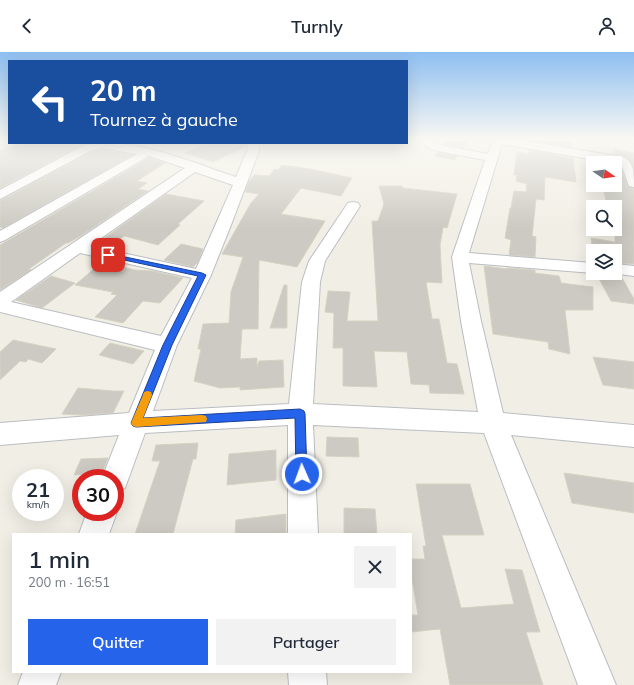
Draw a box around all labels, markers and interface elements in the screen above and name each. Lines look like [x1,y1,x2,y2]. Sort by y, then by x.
icon: back [16,15,38,37]
text: Turnly [291,15,343,38]
icon: person [596,15,618,37]
text: 20 m [90,73,156,108]
icon: left [24,76,76,128]
text: Tournez à gauche [90,108,238,131]
north arrow [586,156,622,192]
map controls [586,156,622,280]
button: search [586,200,622,236]
pin [91,238,125,272]
icon: arrive [97,244,119,266]
button: layers [586,244,622,280]
position arrow [281,453,323,495]
speed limit sign: 30 [72,469,124,521]
text: 21 [26,477,50,502]
text: km/h [27,498,49,511]
text: 1 min [28,544,90,574]
button: close [354,546,396,588]
text: 200 m · 16:51 [28,574,110,590]
button: Quitter [28,619,208,665]
button: Partager [216,619,396,665]

